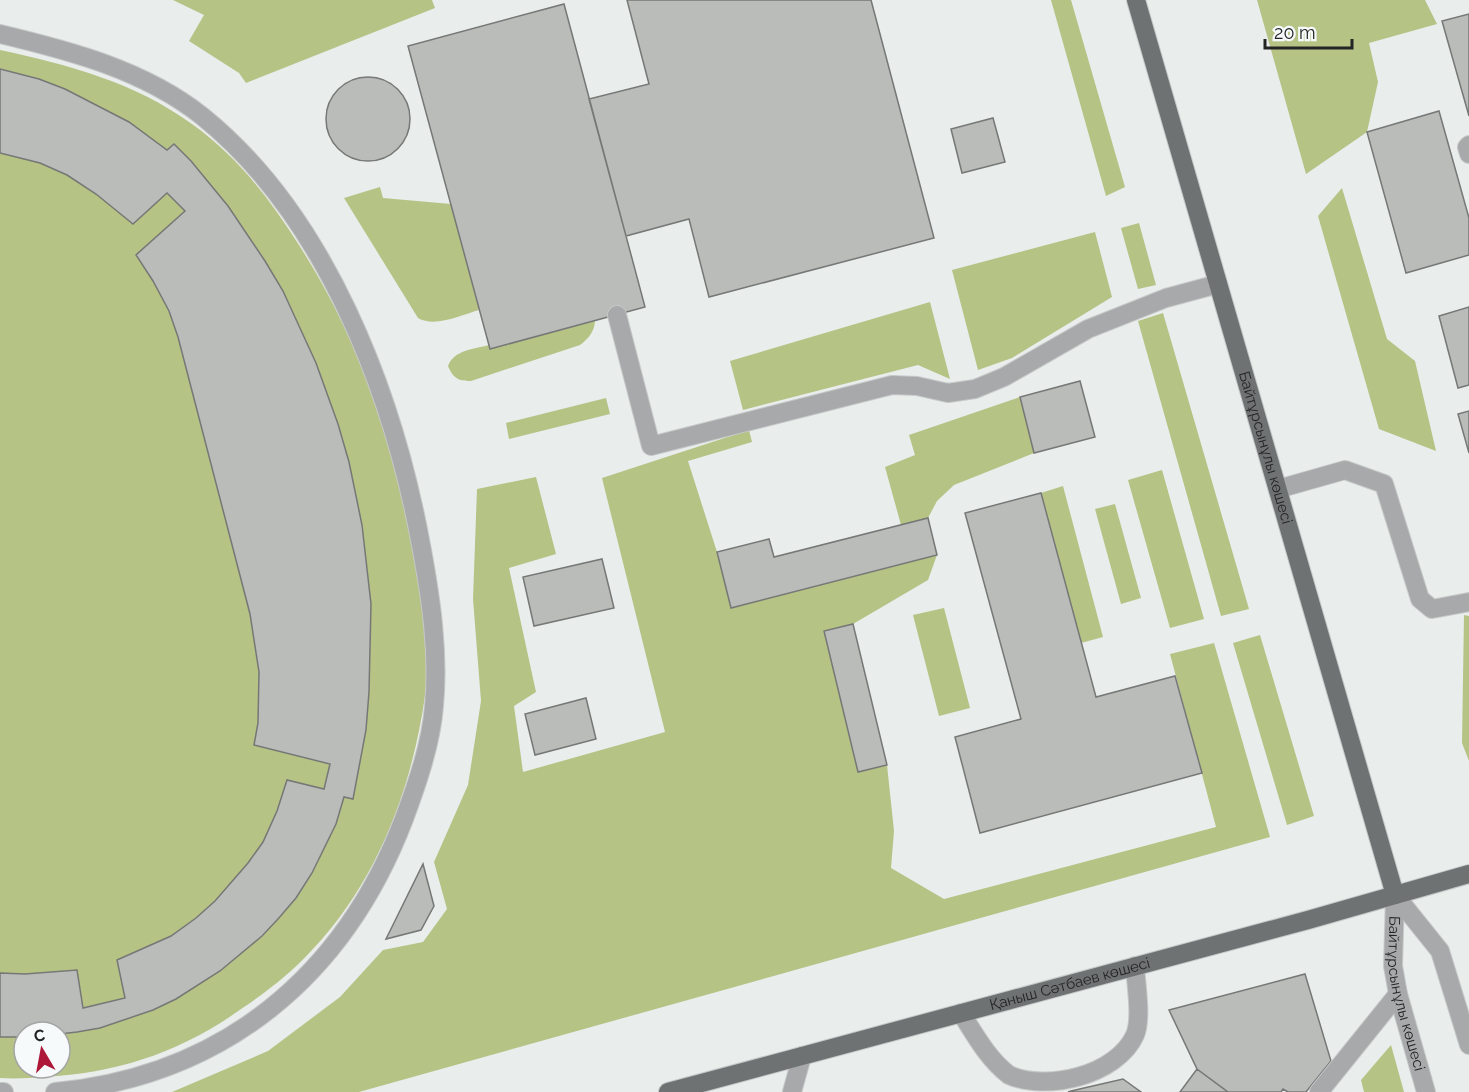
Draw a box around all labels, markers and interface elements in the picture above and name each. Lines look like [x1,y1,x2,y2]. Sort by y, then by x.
scale bar [1265,12,1352,50]
text: 20 m [1274,22,1316,43]
street label: Байтұрсынұлы көшесі [1235,369,1296,526]
street label: Байтұрсынұлы көшесі [1384,916,1428,1073]
street label: Қаныш Сәтбаев көшесі [988,954,1152,1014]
north arrow [12,1020,72,1080]
text: С [32,1025,47,1046]

